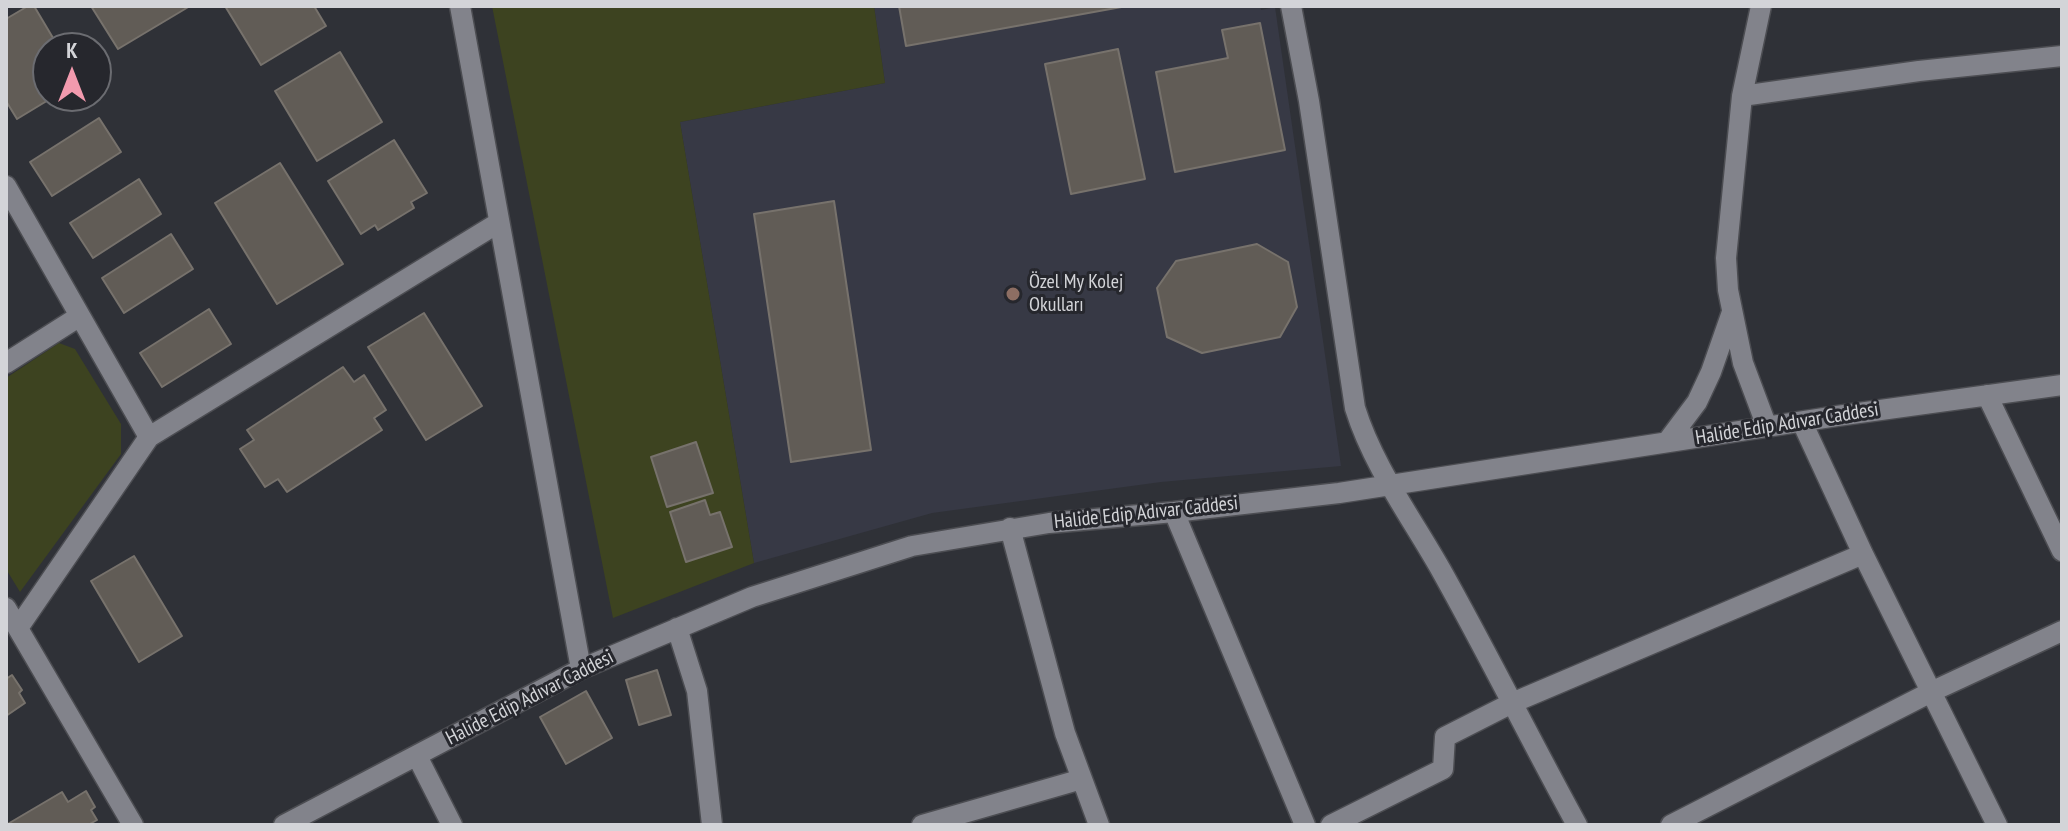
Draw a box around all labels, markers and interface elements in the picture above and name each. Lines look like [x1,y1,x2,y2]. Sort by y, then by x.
north arrow [32,32,112,112]
text: K [66,36,78,64]
place label: Özel My Kolej Okulları [1029,270,1123,317]
marker: Özel My Kolej Okulları [1004,285,1022,303]
street label: Halide Edip Adıvar Caddesi [1694,398,1880,450]
street label: Halide Edip Adıvar Caddesi [1053,491,1239,535]
street label: Halide Edip Adıvar Caddesi [442,645,618,751]

